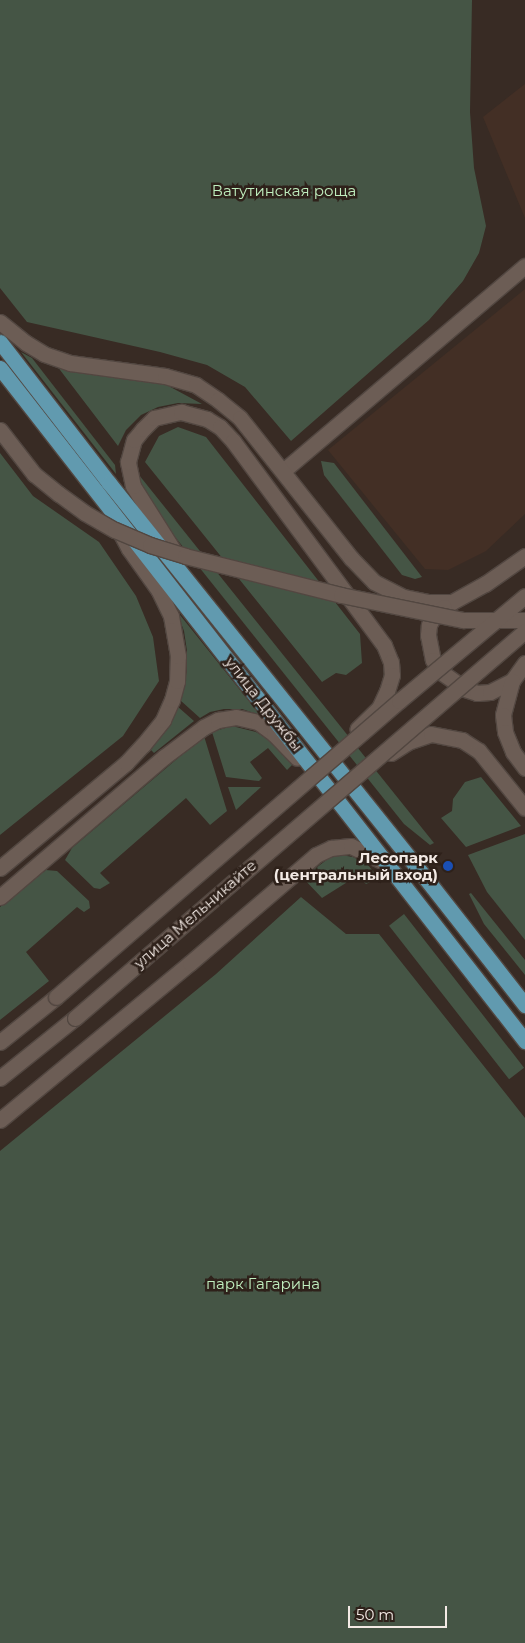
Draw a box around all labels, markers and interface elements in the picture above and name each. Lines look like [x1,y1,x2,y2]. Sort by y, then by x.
park label: Ватутинская роща [212,182,356,200]
street label: улица Дружбы [222,653,306,755]
place label: Лесопарк (центральный вход) [274,848,438,883]
street label: улица Мельникайте [130,856,260,972]
marker: Лесопарк (центральный вход) [442,860,454,872]
park label: парк Гагарина [206,1275,320,1293]
scale bar [350,1596,449,1628]
text: 50 m [356,1605,394,1624]

